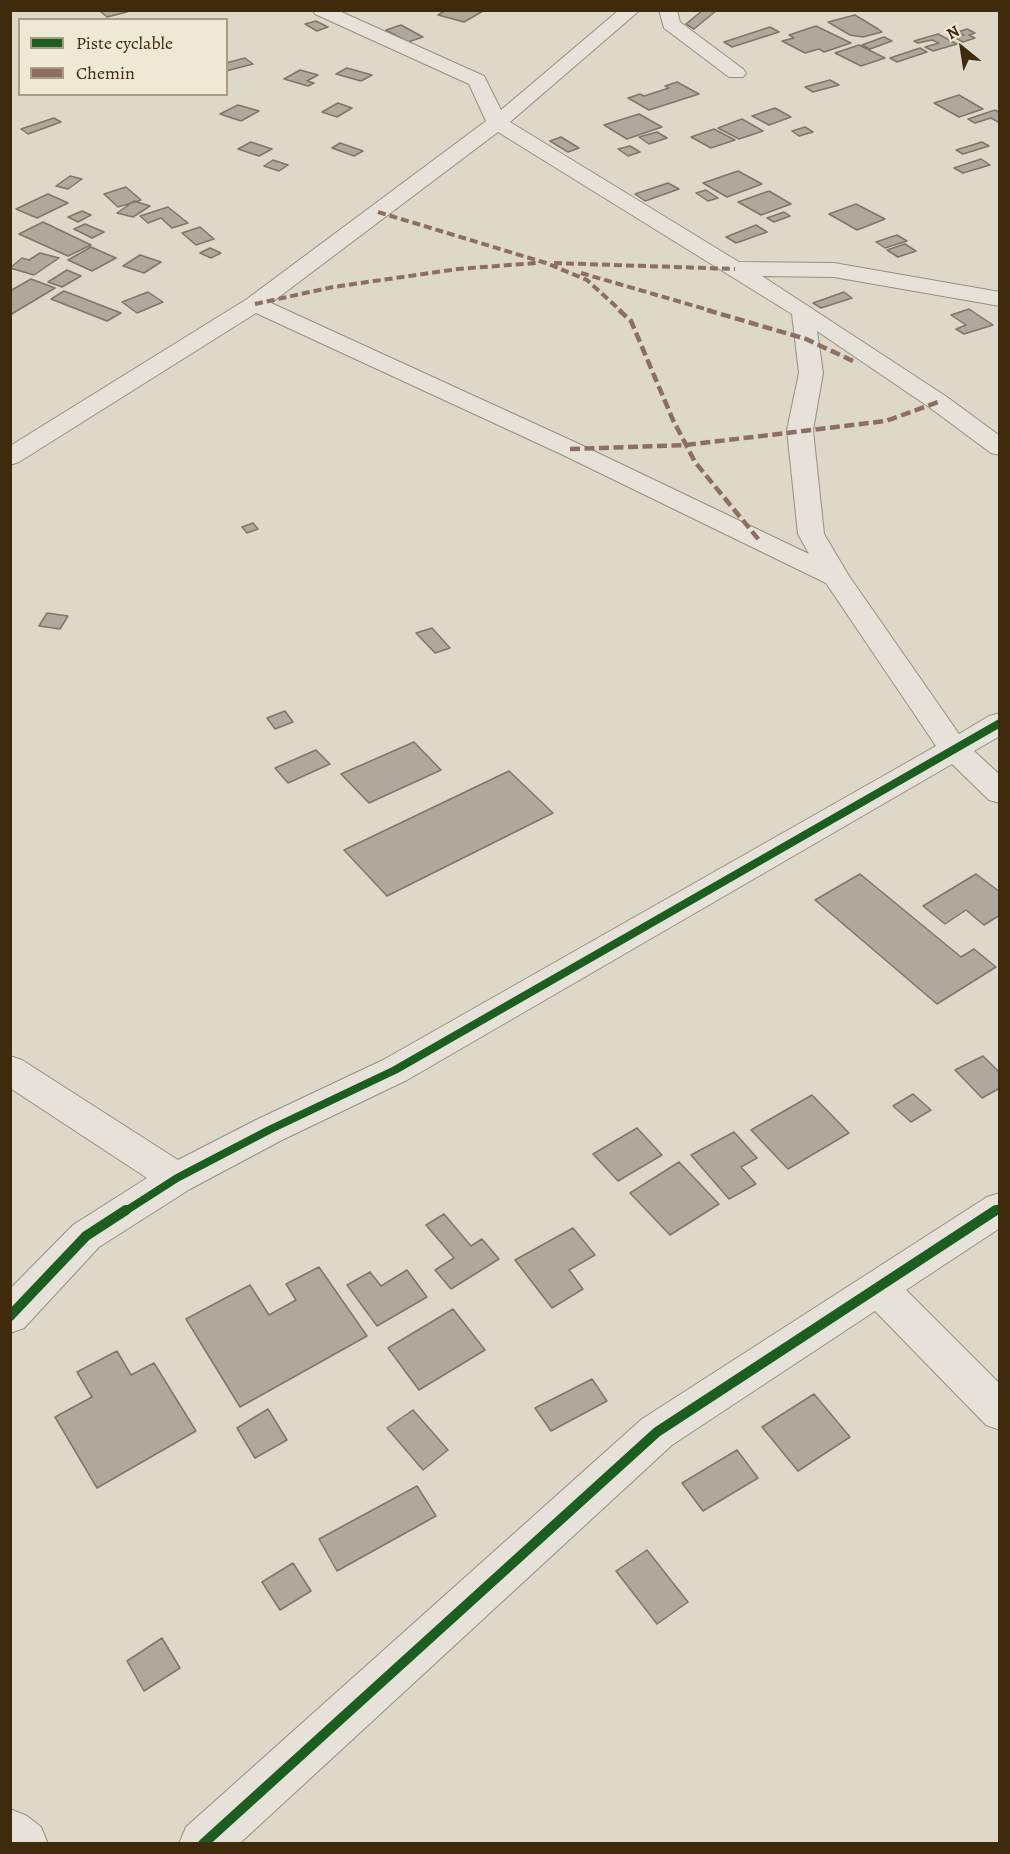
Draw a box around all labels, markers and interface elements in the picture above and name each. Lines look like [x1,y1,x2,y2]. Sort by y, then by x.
legend [18,18,228,96]
north arrow [932,18,992,78]
text: N [942,20,964,45]
text: Piste cyclable [76,31,173,55]
text: Chemin [76,61,135,85]

